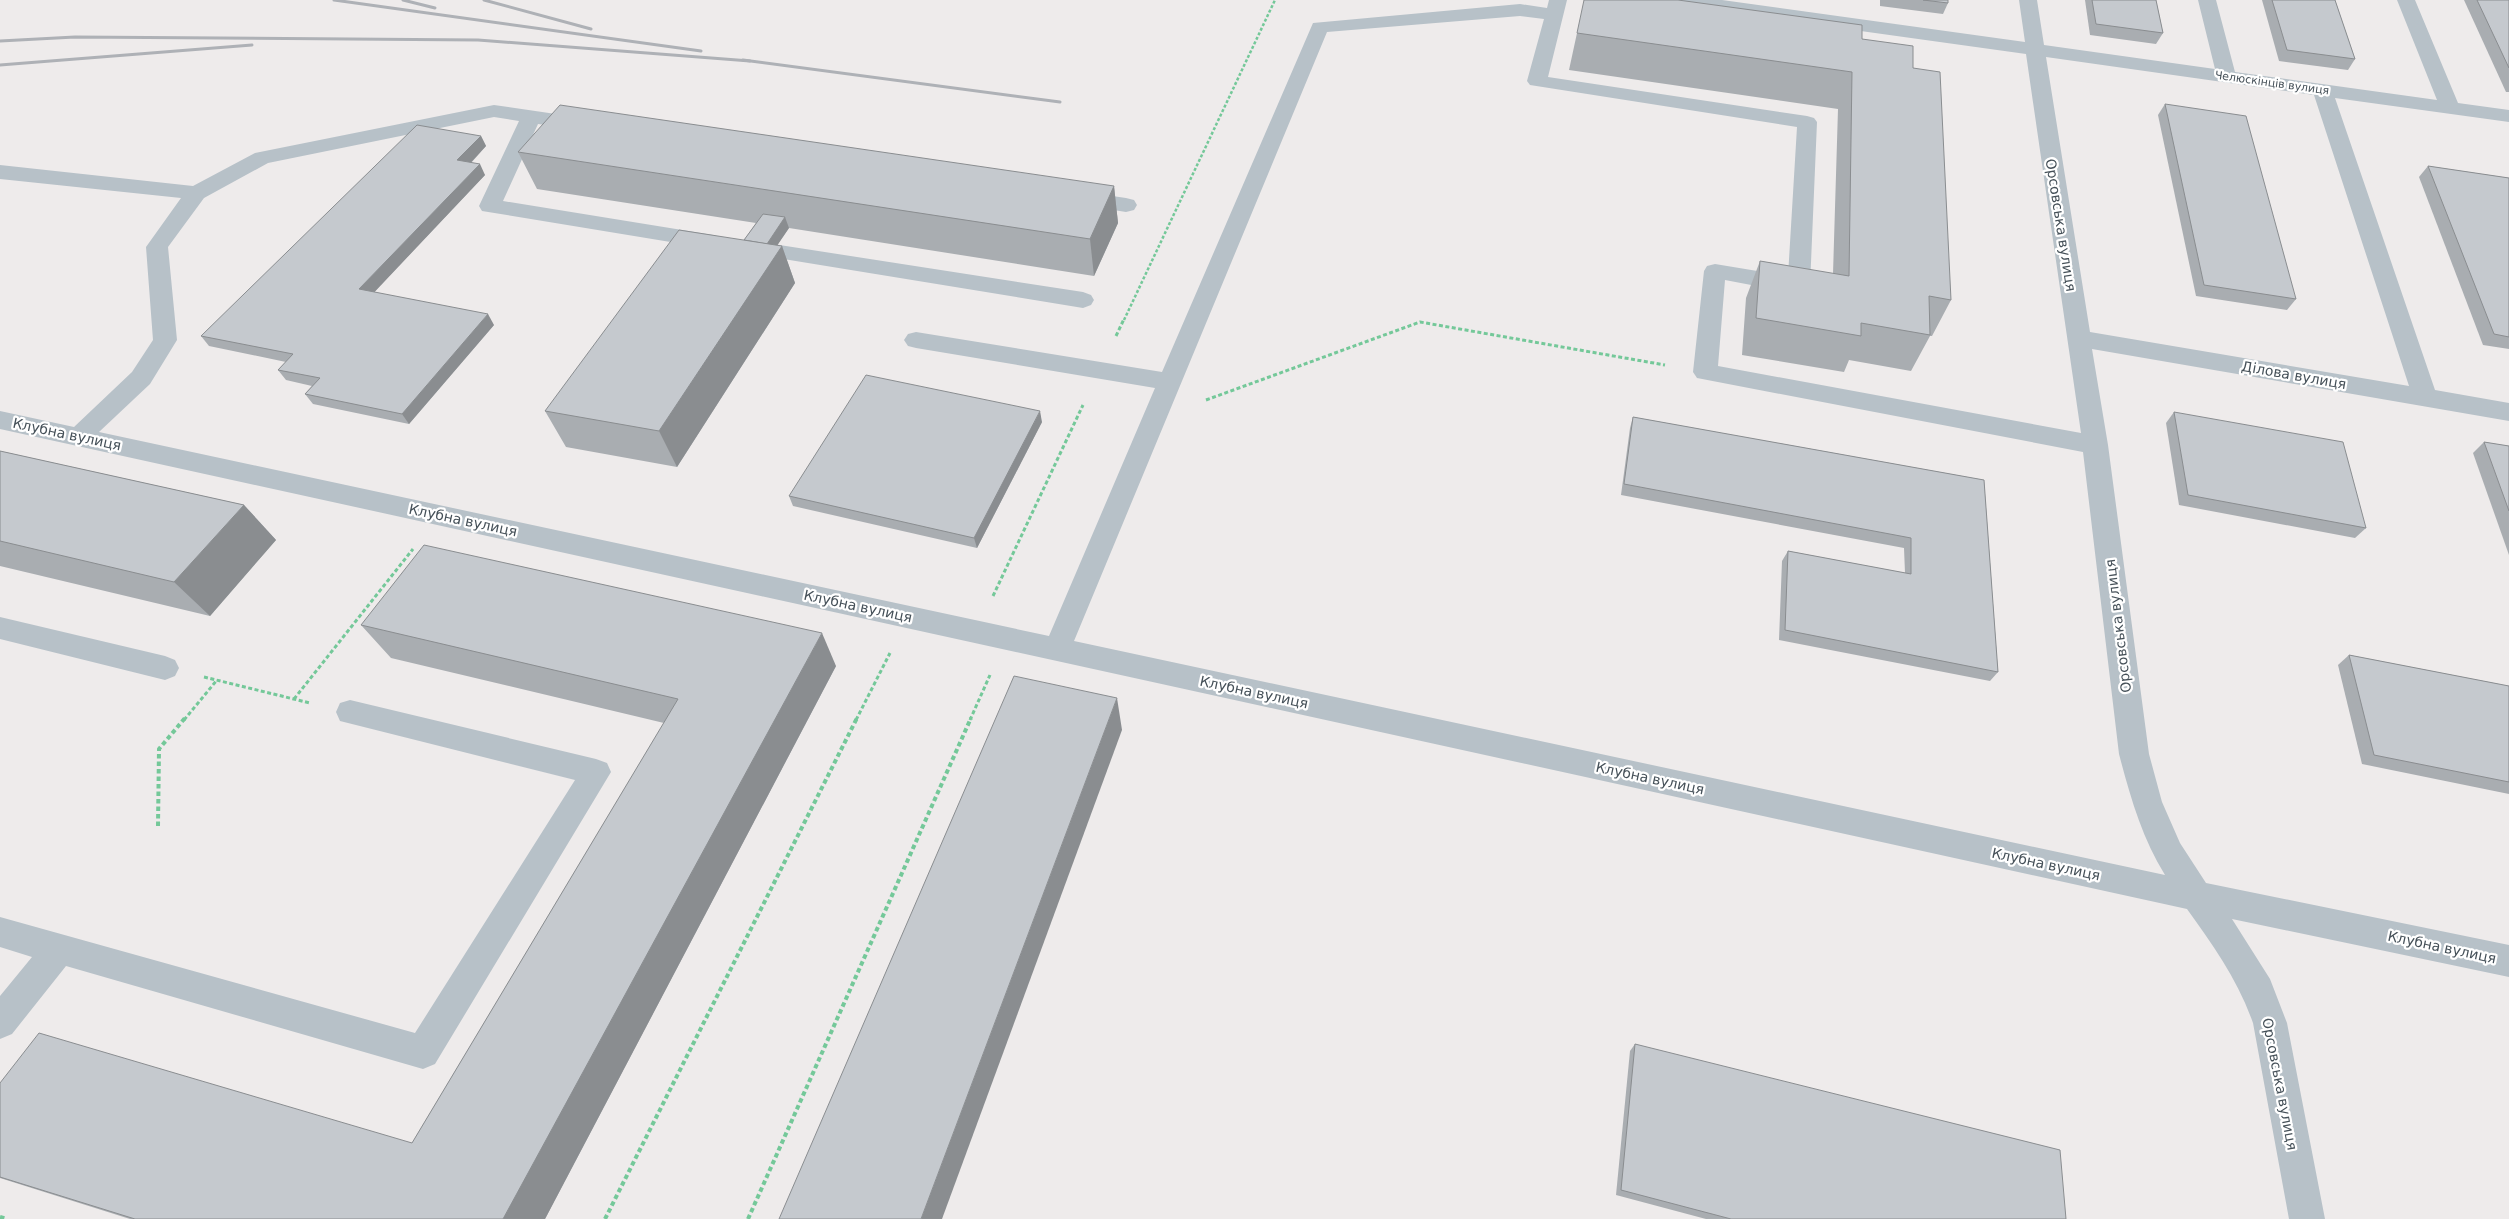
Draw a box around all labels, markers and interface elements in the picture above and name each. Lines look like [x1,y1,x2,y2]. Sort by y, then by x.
street label: Челюскінців вулиця [2214,69,2330,97]
street label: Орсовська вулиця [2043,157,2079,293]
street label: Ділова вулиця [2240,358,2348,392]
street label: Клубна вулиця [11,415,123,453]
street label: Клубна вулиця [407,501,519,539]
street label: Орсовська вулиця [2102,558,2134,694]
street label: Клубна вулиця [802,587,914,625]
street label: Клубна вулиця [1198,673,1310,711]
street label: Клубна вулиця [1594,759,1706,797]
street label: Клубна вулиця [1990,845,2102,883]
street label: Клубна вулиця [2386,928,2498,966]
street label: Орсовська вулиця [2259,1017,2301,1151]

